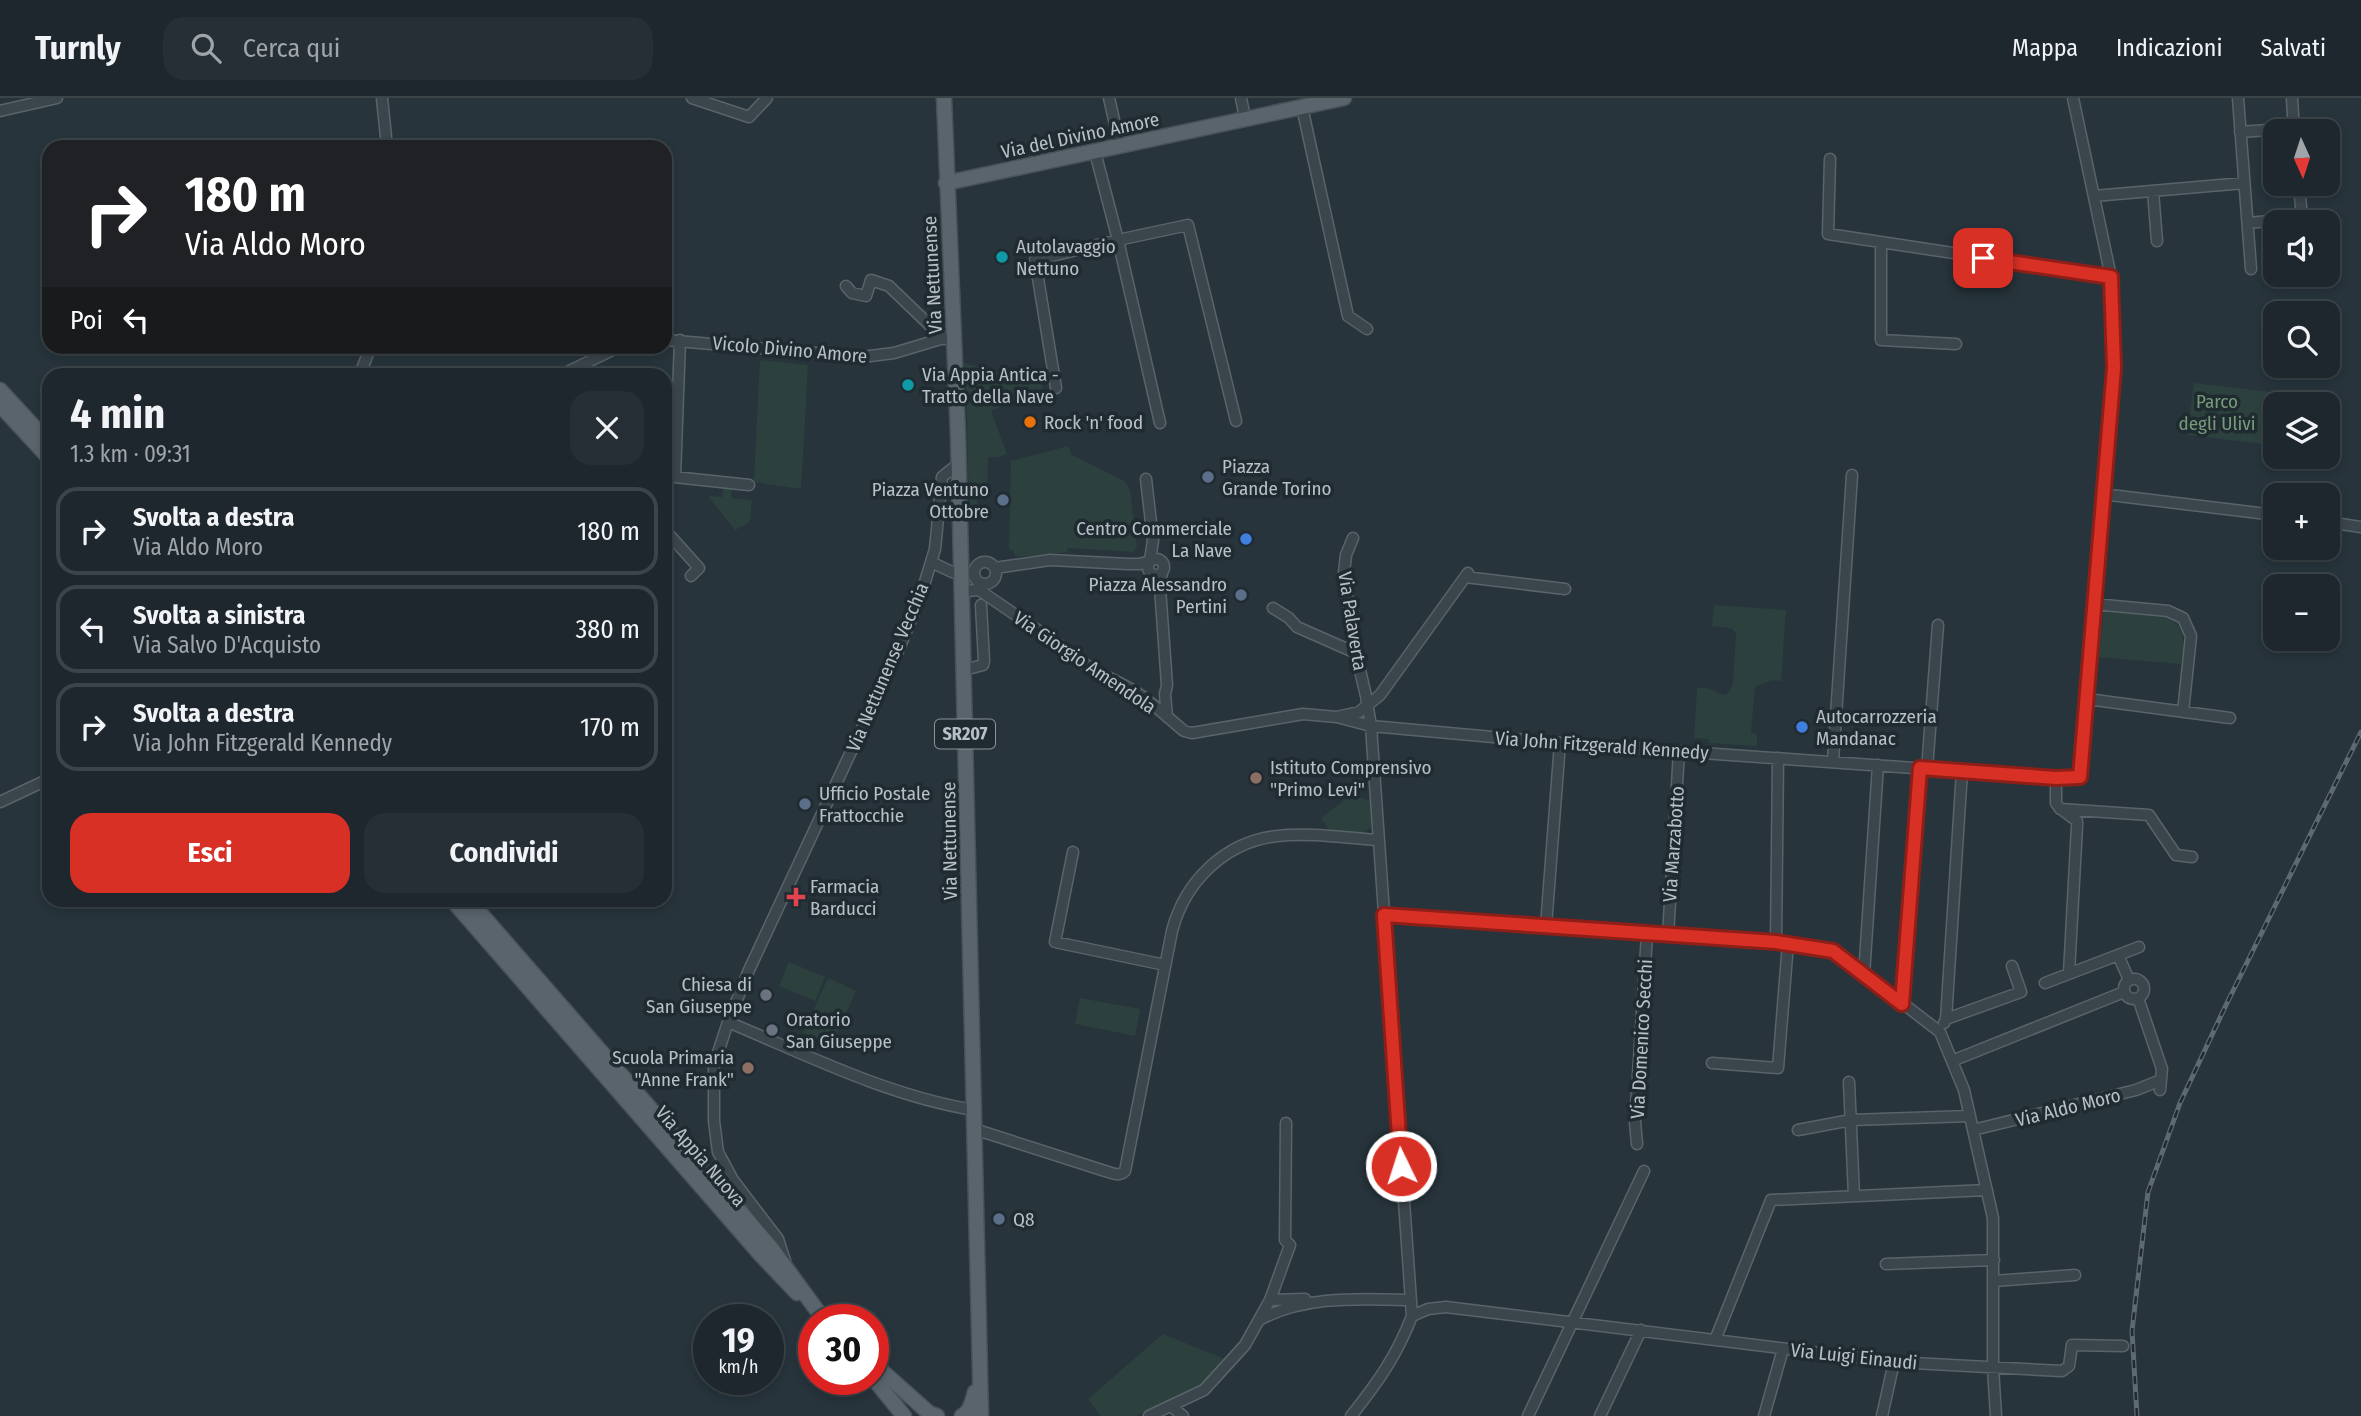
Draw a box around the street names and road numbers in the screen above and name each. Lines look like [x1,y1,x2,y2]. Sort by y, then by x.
street label: Via del Divino Amore [999,108,1161,163]
street label: Via Nettunense [918,215,947,335]
street label: Vicolo Divino Amore [712,331,868,368]
street label: Via Palaverta [1333,570,1372,672]
street label: Via Nettunense Vecchia [841,579,934,755]
street label: Via Giorgio Amendola [1009,606,1160,719]
road number: SR207 [935,720,995,748]
street label: Via John Fitzgerald Kennedy [1494,727,1710,764]
street label: Via Nettunense [937,782,962,900]
street label: Via Marzabotto [1658,785,1689,903]
street label: Via Domenico Secchi [1626,959,1657,1119]
street label: Via Aldo Moro [2013,1083,2123,1132]
street label: Via Appia Nuova [651,1101,751,1211]
street label: Via Luigi Einaudi [1789,1338,1918,1375]

